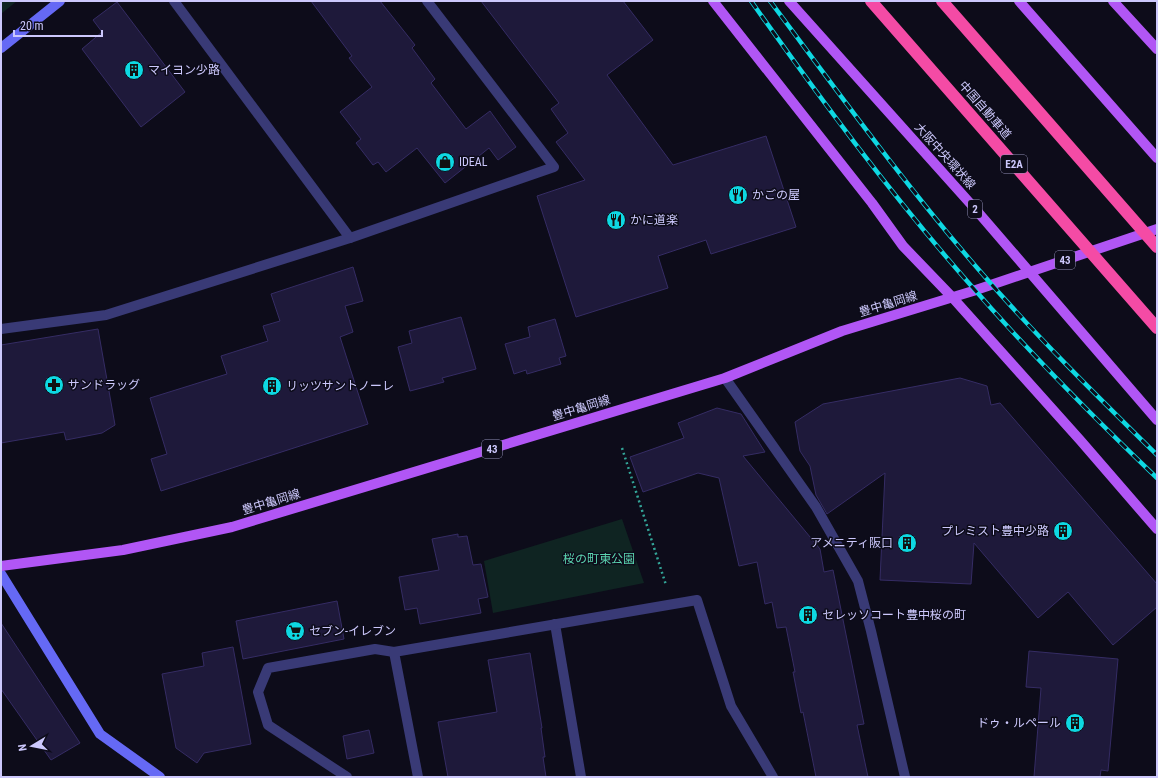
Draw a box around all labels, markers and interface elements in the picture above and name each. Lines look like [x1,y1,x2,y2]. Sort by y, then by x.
scale bar [14,12,102,38]
text: 20 m [20,19,44,33]
building icon: マイヨン少路 [123,59,145,81]
place label: マイヨン少路 [148,63,220,77]
street label: 中国自動車道 [956,78,1014,142]
street label: 大阪中央環状線 [912,120,978,192]
shop icon: IDEAL [434,151,456,173]
place label: IDEAL [459,155,488,169]
road number: E2A [1001,155,1027,173]
restaurant icon: かごの屋 [727,184,749,206]
place label: かごの屋 [752,188,800,202]
road number: 2 [968,200,982,218]
restaurant icon: かに道楽 [605,209,627,231]
place label: かに道楽 [630,213,678,227]
road number: 43 [1055,251,1075,269]
street label: 豊中亀岡線 [857,289,919,319]
pharmacy icon: サンドラッグ [43,374,65,396]
building icon: リッツサントノーレ [261,375,283,397]
place label: サンドラッグ [68,378,140,392]
place label: リッツサントノーレ [286,379,394,393]
street label: 豊中亀岡線 [550,393,612,423]
road number: 43 [482,440,502,458]
street label: 豊中亀岡線 [240,487,302,517]
building icon: プレミスト豊中少路 [1052,520,1074,542]
place label: プレミスト豊中少路 [941,524,1049,538]
building icon: アメニティ阪口 [896,532,918,554]
place label: アメニティ阪口 [810,536,893,550]
park label: 桜の町東公園 [563,552,635,566]
building icon: セレッソコート豊中桜の町 [797,604,819,626]
place label: セレッソコート豊中桜の町 [822,608,966,622]
supermarket icon: セブン-イレブン [284,620,306,642]
place label: セブン-イレブン [309,624,396,638]
building icon: ドゥ・ルペール [1064,712,1086,734]
place label: ドゥ・ルペール [977,716,1061,730]
north arrow [12,726,52,766]
text: N [16,743,30,752]

